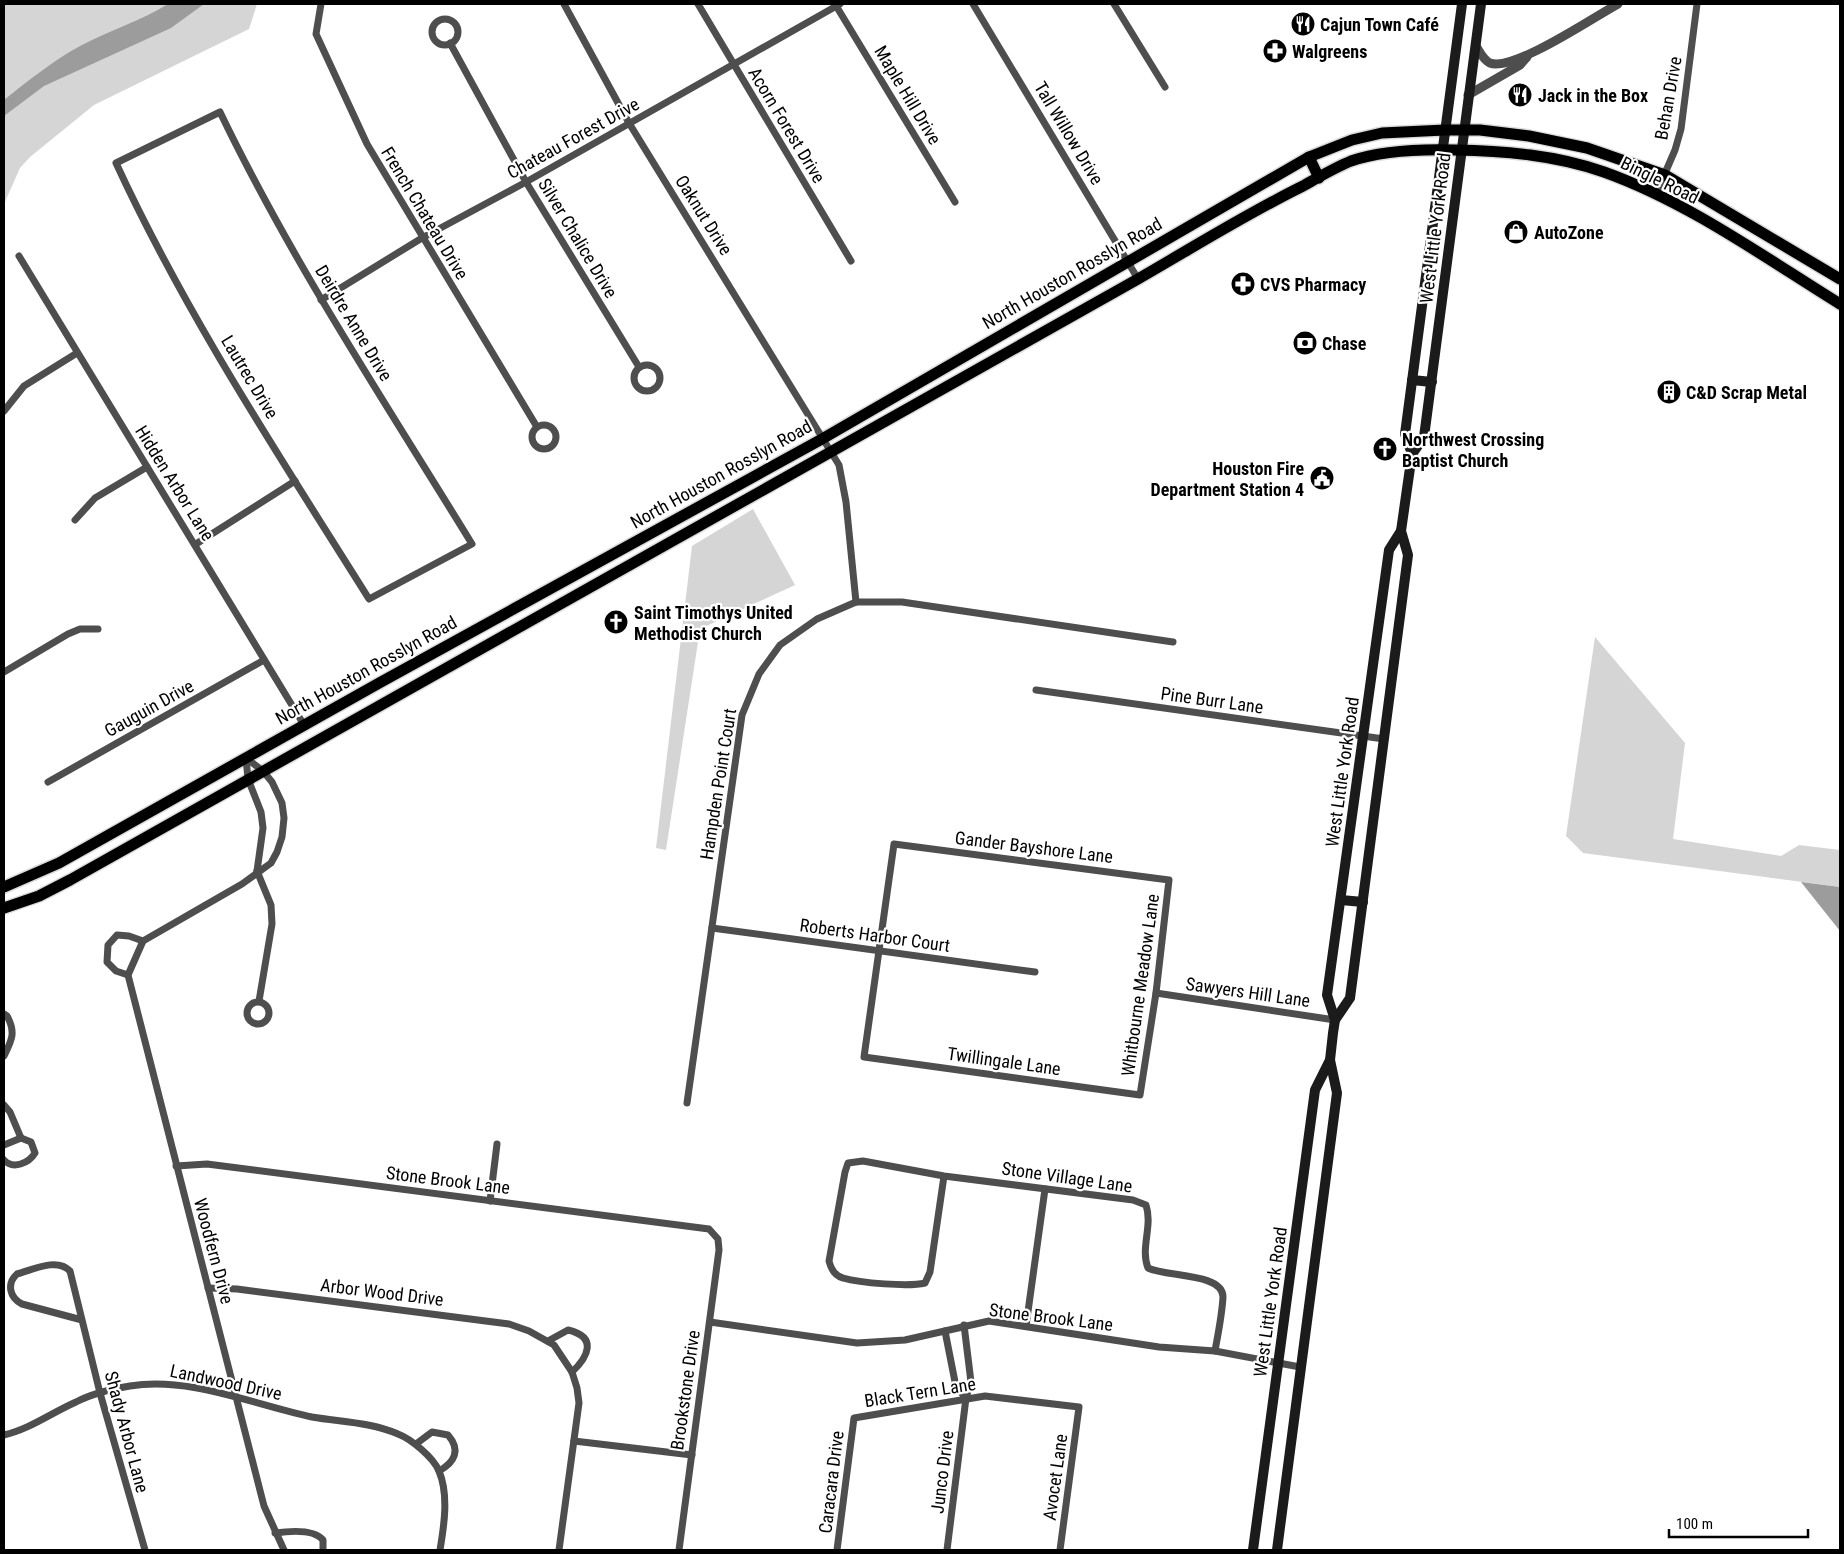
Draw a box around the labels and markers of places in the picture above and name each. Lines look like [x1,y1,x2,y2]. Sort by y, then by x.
restaurant icon: Cajun Town Café [1290,11,1316,37]
place label: Cajun Town Café [1320,14,1439,35]
pharmacy icon: Walgreens [1262,38,1288,64]
place label: Walgreens [1292,41,1367,62]
restaurant icon: Jack in the Box [1507,82,1533,108]
place label: Jack in the Box [1538,85,1648,106]
shop icon: AutoZone [1503,219,1529,245]
place label: AutoZone [1534,222,1604,243]
pharmacy icon: CVS Pharmacy [1230,271,1256,297]
place label: CVS Pharmacy [1260,274,1366,295]
bank icon: Chase [1292,330,1318,356]
place label: Chase [1322,333,1367,354]
building icon: C&D Scrap Metal [1656,379,1682,405]
place label: C&D Scrap Metal [1686,382,1807,403]
place label: Northwest Crossing Baptist Church [1402,429,1544,471]
church icon: Northwest Crossing Baptist Church [1372,436,1398,462]
place label: Houston Fire Department Station 4 [1151,458,1304,500]
public building icon: Houston Fire Department Station 4 [1309,465,1335,491]
place label: Saint Timothys United Methodist Church [634,602,793,644]
church icon: Saint Timothys United Methodist Church [603,609,629,635]

